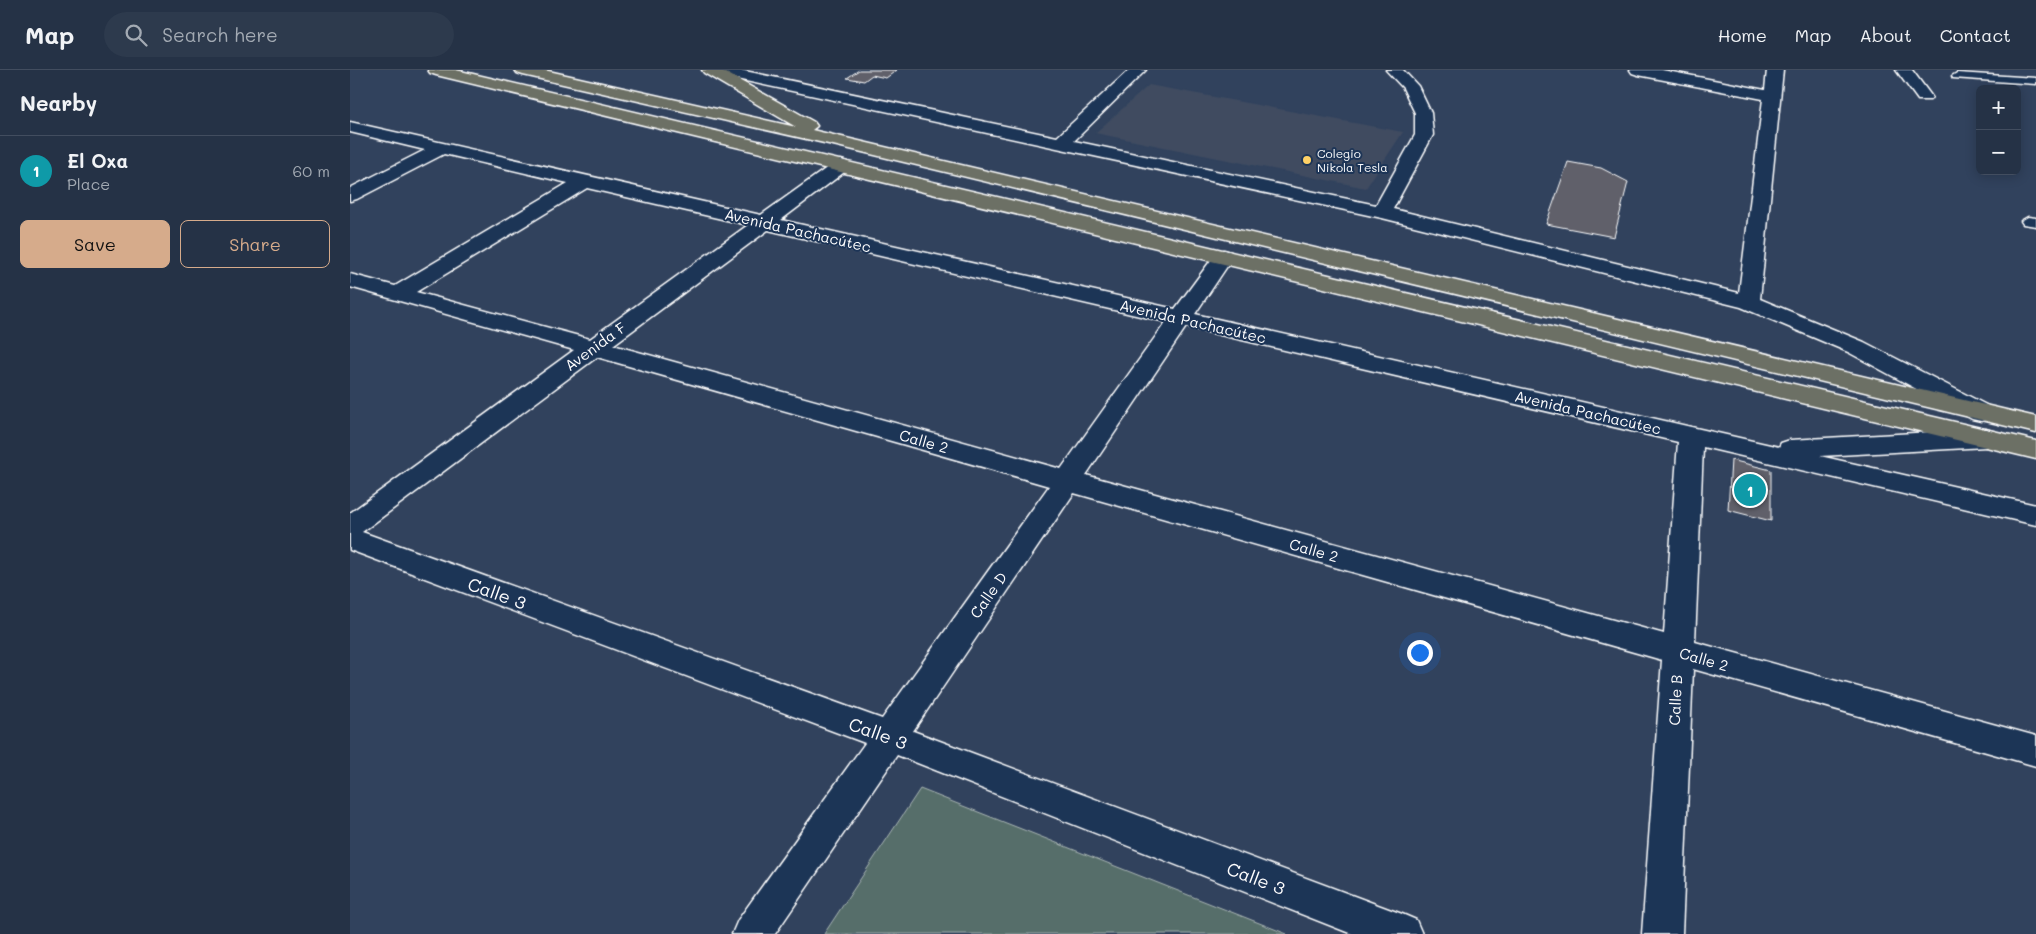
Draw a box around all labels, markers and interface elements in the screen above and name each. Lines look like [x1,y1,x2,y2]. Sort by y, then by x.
search box [104,12,454,57]
text: Map [25,19,74,50]
icon: search [122,21,150,49]
text: Search here [162,22,278,47]
text: Home [1718,23,1767,47]
text: Map [1795,23,1831,47]
text: About [1859,23,1912,47]
text: Contact [1940,23,2011,47]
map controls [1976,85,2021,175]
button: + [1976,85,2021,130]
text: Nearby [20,89,97,116]
button: − [1976,130,2021,175]
place label: Colegio Nikola Tesla [1317,145,1388,175]
text: El Oxa [67,148,128,173]
marker: Colegio Nikola Tesla [1301,154,1313,166]
text: 1 [32,160,40,181]
text: 60 m [293,160,330,181]
text: Place [67,173,110,194]
street label: Avenida Pachacútec [723,203,873,257]
button: Save [20,220,170,268]
button: Share [180,220,330,268]
street label: Avenida Pachacútec [1118,294,1268,348]
street label: Avenida F [560,317,630,375]
street label: Avenida Pachacútec [1513,385,1663,439]
street label: Calle 2 [897,424,951,458]
pin: 1 [1734,471,1766,509]
street label: Calle 2 [1287,533,1341,567]
street label: Calle D [965,568,1011,622]
street label: Calle 3 [464,571,530,615]
your location [1407,640,1433,666]
street label: Calle 2 [1677,642,1731,676]
street label: Calle B [1664,674,1686,726]
street label: Calle 3 [845,711,911,755]
street label: Calle 3 [1223,856,1289,900]

